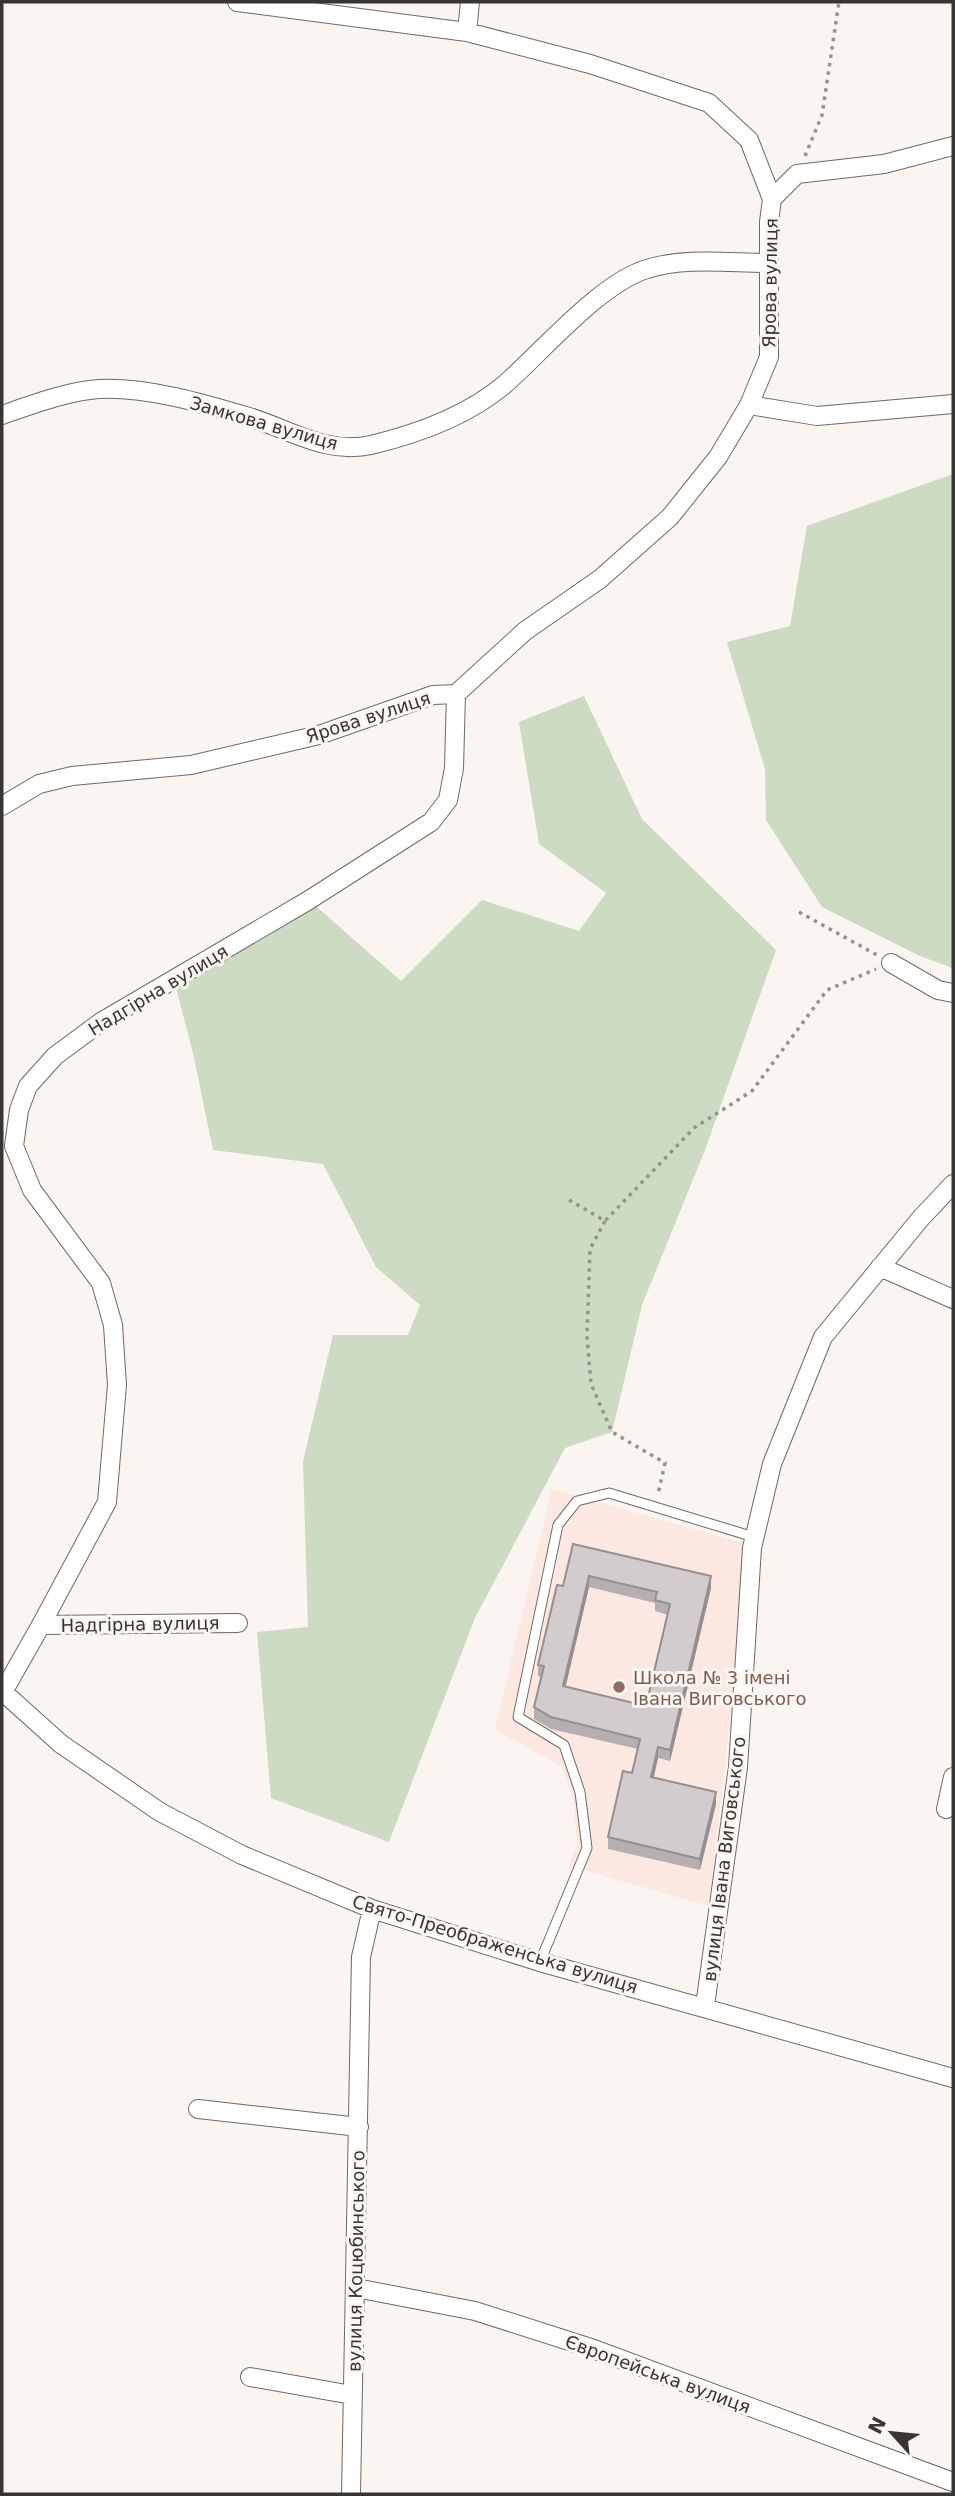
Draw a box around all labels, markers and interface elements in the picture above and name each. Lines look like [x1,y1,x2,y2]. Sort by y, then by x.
street label: Ярова вулиця [758,218,782,348]
street label: Замкова вулиця [188,392,340,454]
street label: Ярова вулиця [303,687,433,747]
street label: Надгірна вулиця [84,940,232,1040]
street label: Надгірна вулиця [60,1612,220,1636]
place label: Школа № 3 імені Івана Виговського [633,1667,806,1709]
marker: Школа № 3 імені Івана Виговського [611,1679,627,1695]
street label: вулиця Івана Виговського [699,1735,749,1983]
street label: Свято-Преображенська вулиця [350,1890,640,1998]
street label: вулиця Коцюбинського [344,2150,368,2372]
street label: Європейська вулиця [562,2331,754,2417]
north arrow [857,2398,927,2468]
text: N [863,2413,890,2437]

